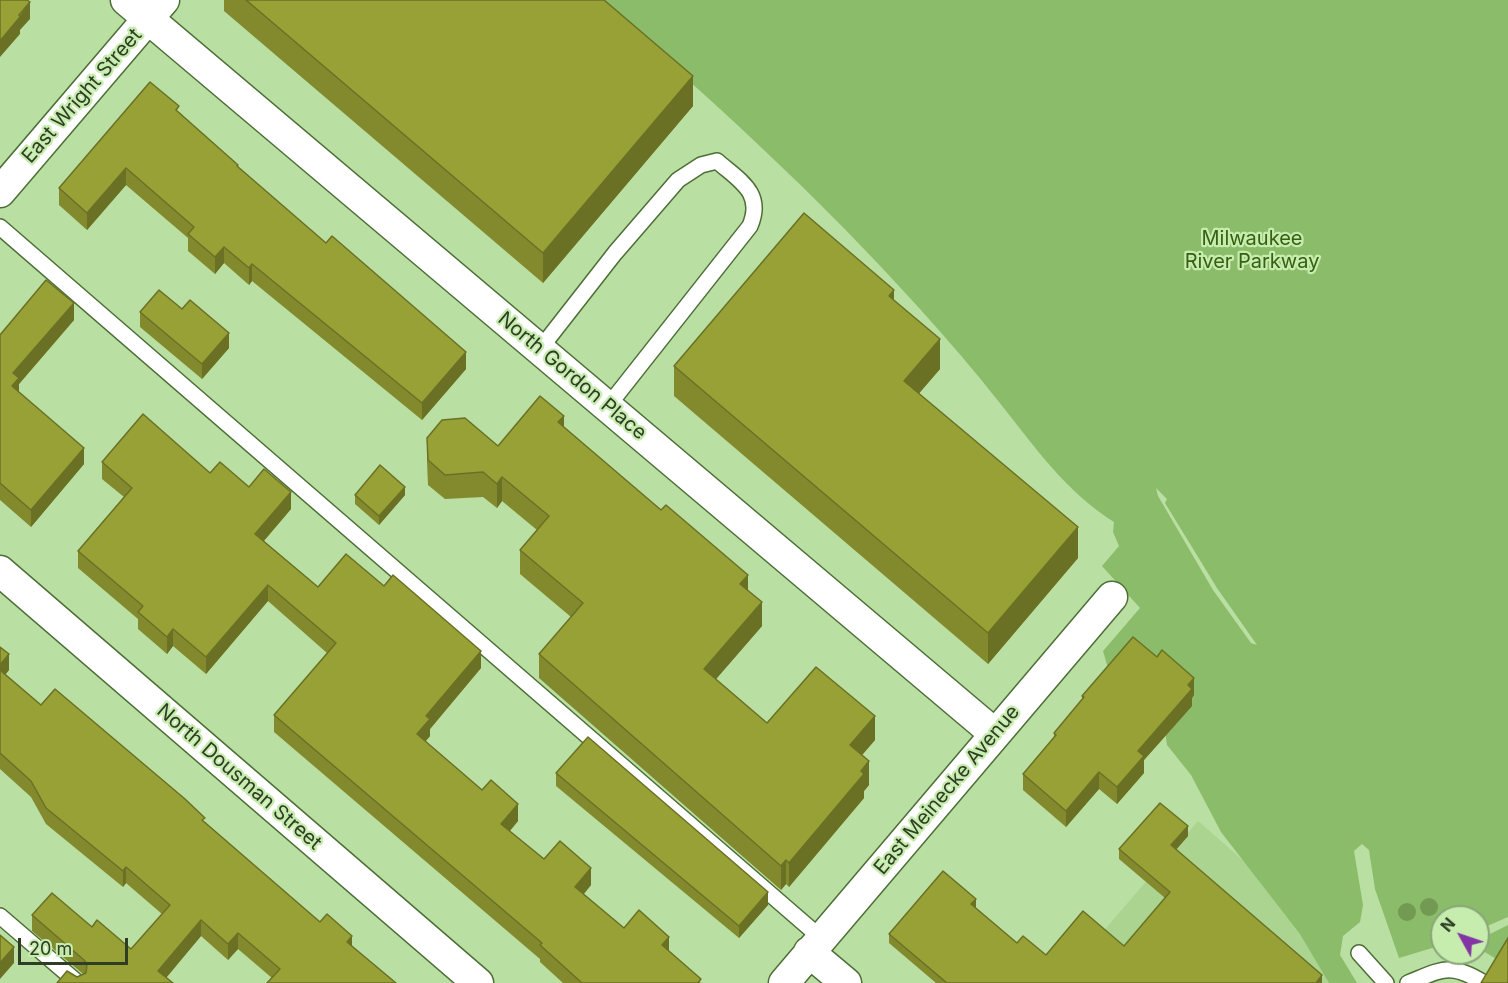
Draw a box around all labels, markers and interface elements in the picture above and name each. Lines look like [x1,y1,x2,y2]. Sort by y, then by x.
street label: East Wright Street [17,24,147,168]
park label: Milwaukee River Parkway [1185,227,1319,274]
street label: North Gordon Place [493,307,651,445]
street label: North Dousman Street [152,699,326,855]
street label: East Meinecke Avenue [869,701,1025,879]
north arrow [1430,905,1490,965]
text: N [1436,914,1459,936]
scale bar [21,926,130,964]
text: 20 m [29,938,72,959]

